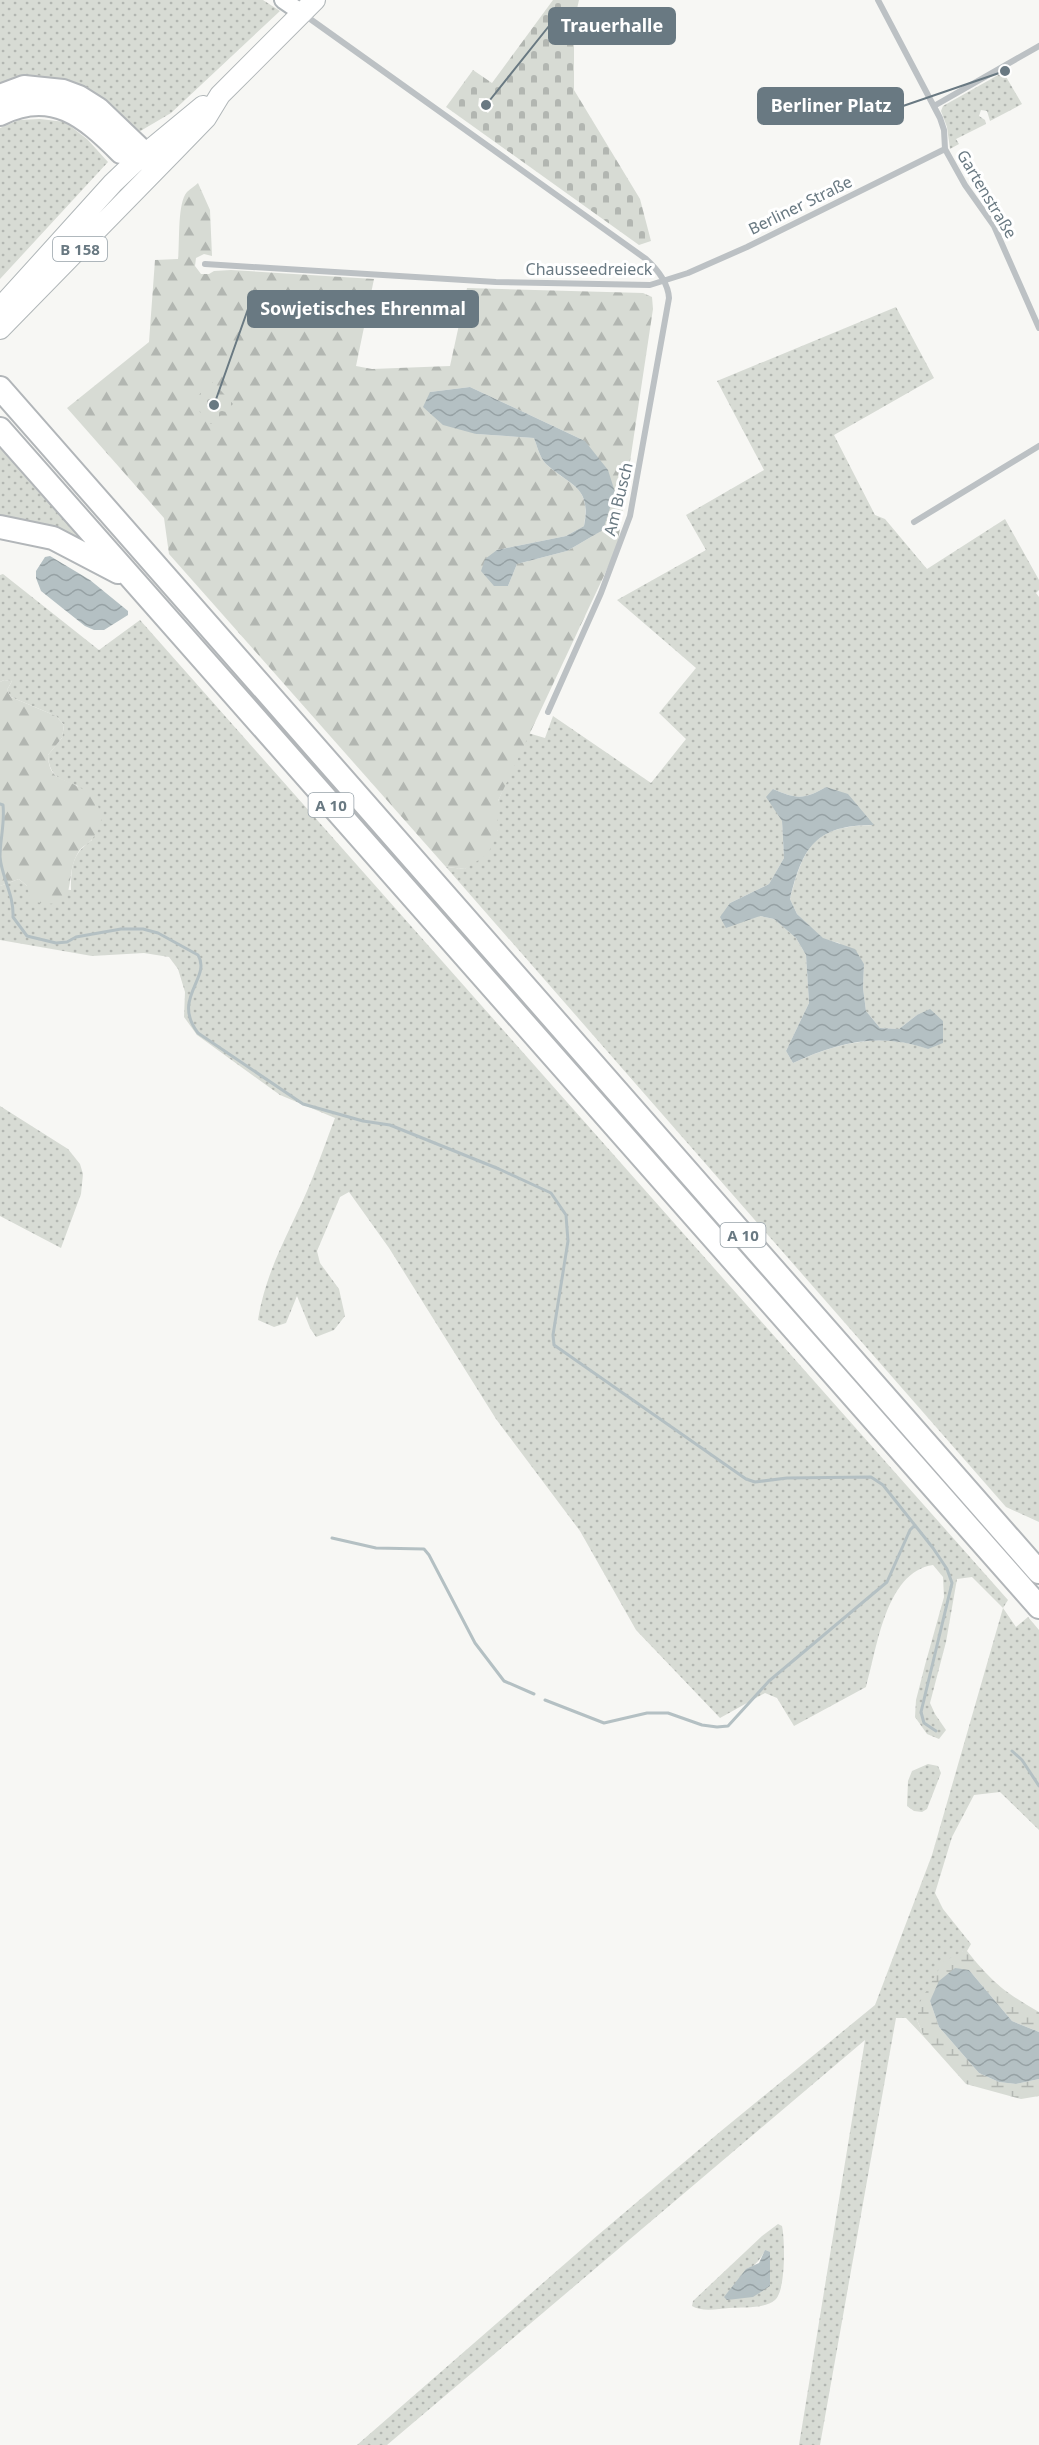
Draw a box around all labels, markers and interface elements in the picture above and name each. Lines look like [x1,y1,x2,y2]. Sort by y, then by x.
callout: Trauerhalle [549,8,675,44]
text: Trauerhalle [561,13,663,37]
callout: Berliner Platz [758,88,903,124]
text: Berliner Platz [771,93,891,117]
street label: Gartenstraße [952,146,1022,242]
street label: Berliner Straße [744,170,856,240]
road number: B 158 [53,237,107,261]
street label: Chausseedreieck [526,258,653,280]
callout: Sowjetisches Ehrenmal [248,291,478,327]
text: Sowjetisches Ehrenmal [260,296,466,320]
street label: Am Busch [598,460,638,538]
road number: A 10 [308,793,354,817]
road number: A 10 [720,1223,766,1247]

